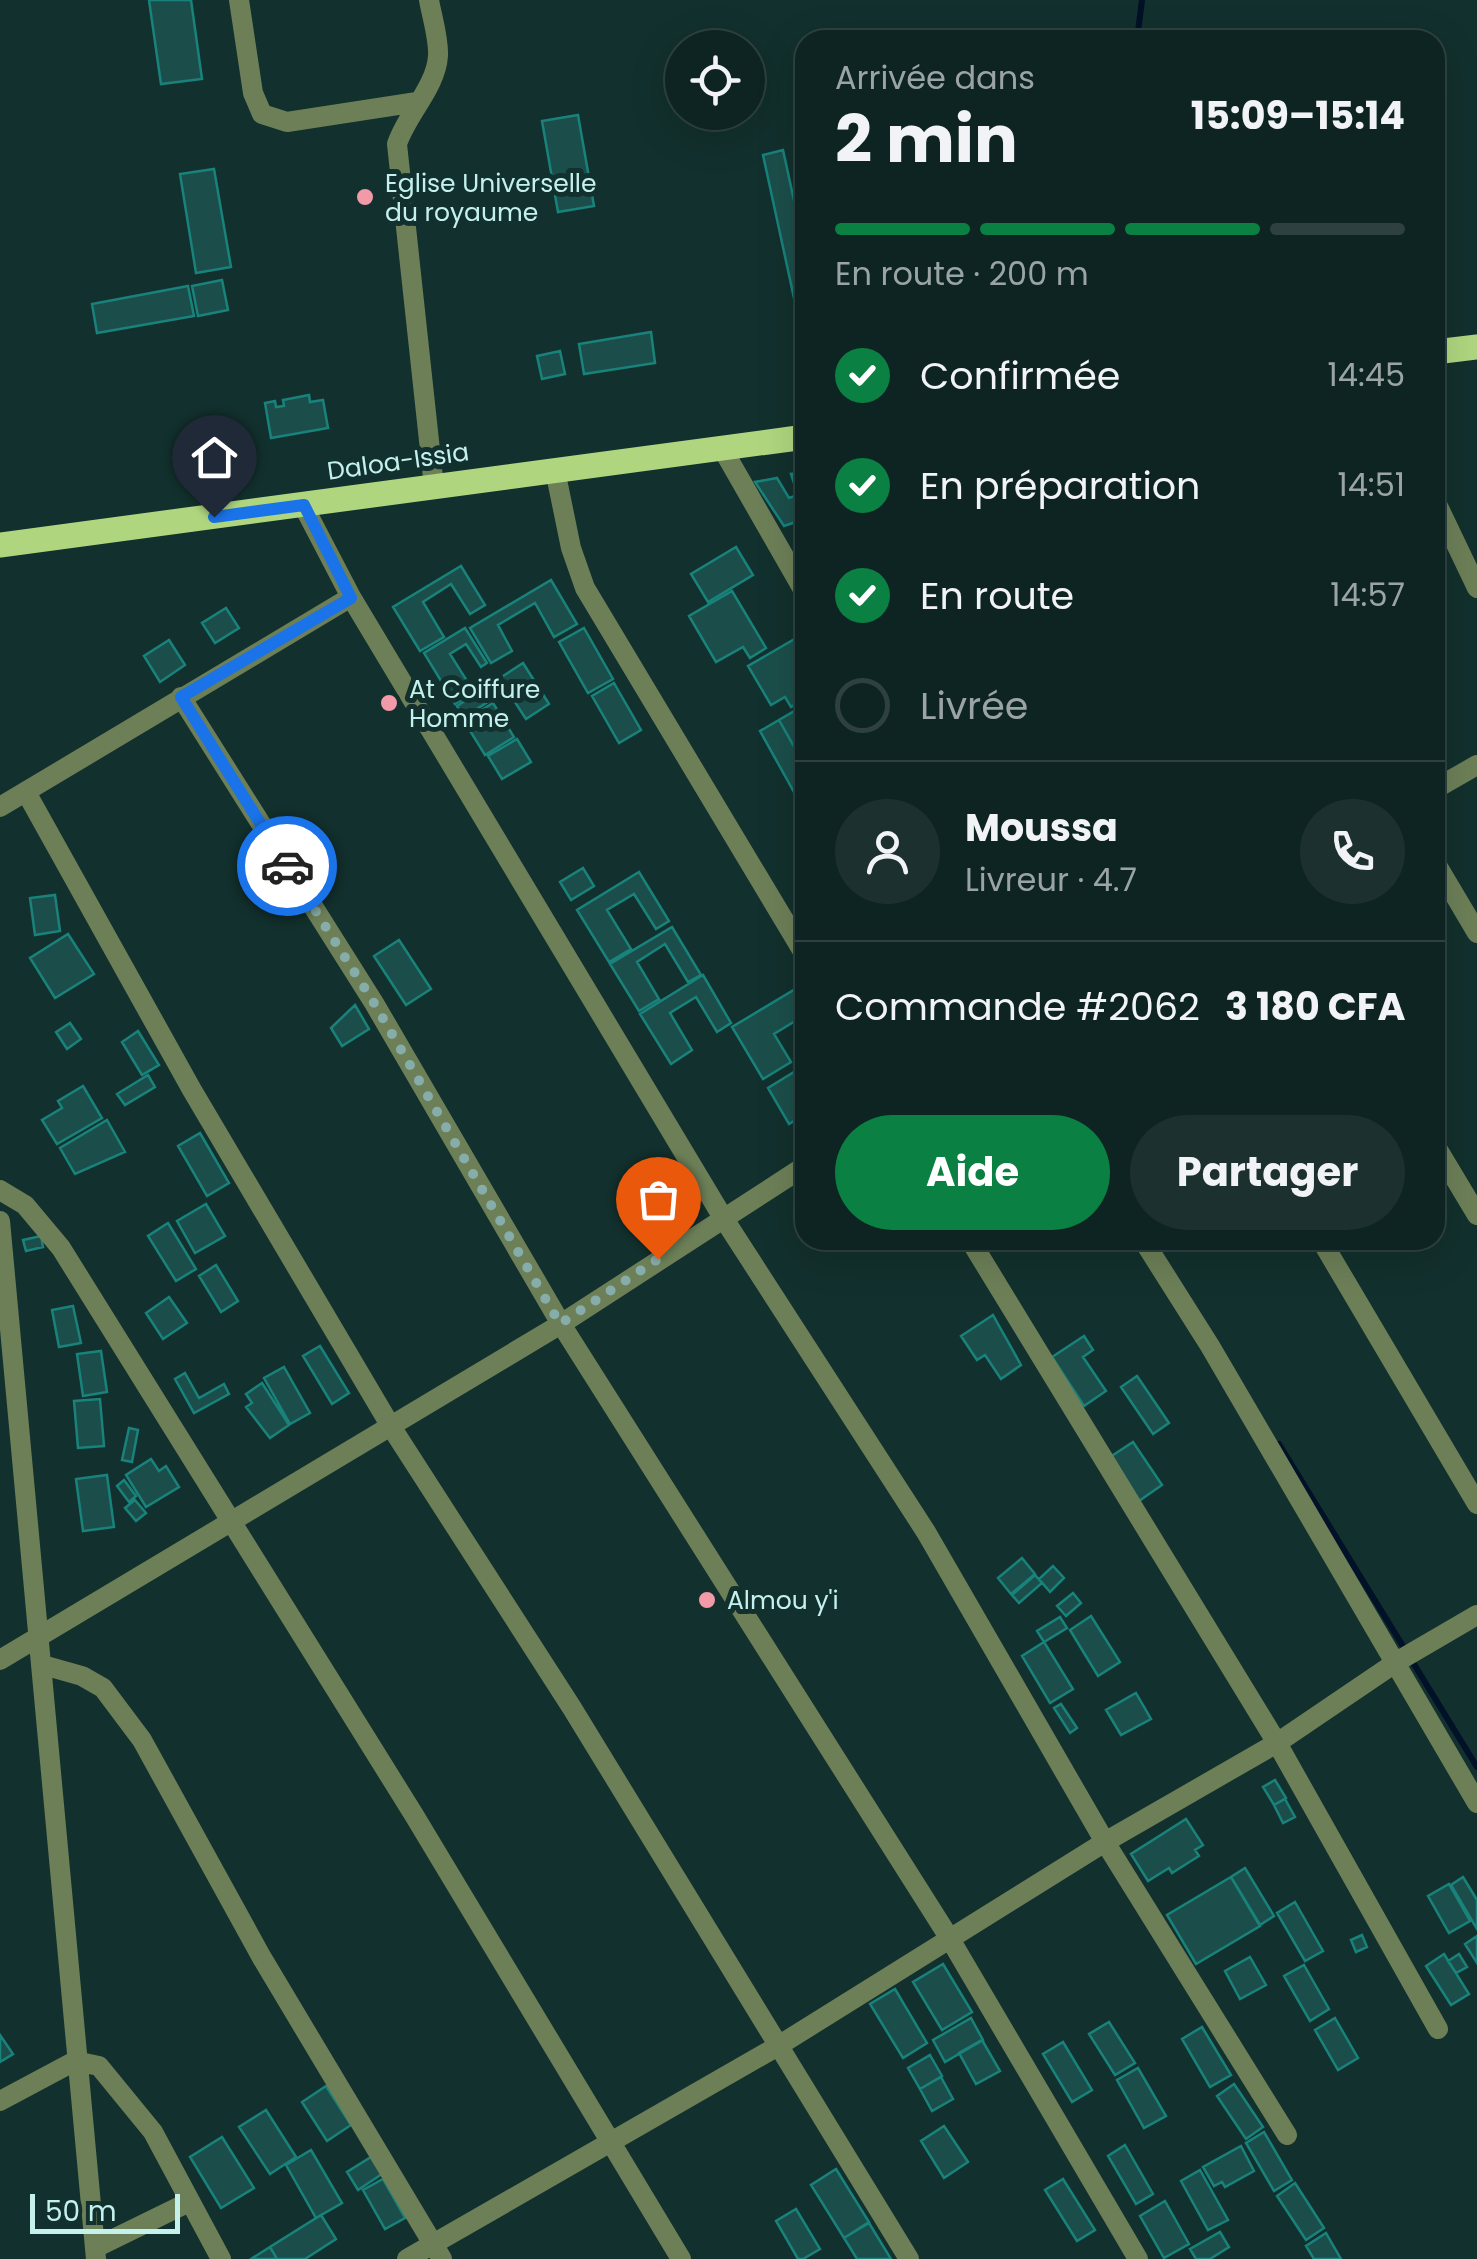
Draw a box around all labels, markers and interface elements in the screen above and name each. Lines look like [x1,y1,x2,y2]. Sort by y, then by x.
map controls [665,30,765,130]
button: locate [665,30,765,130]
text: Arrivée dans [835,55,1035,100]
text: 15:09–15:14 [1191,89,1405,142]
text: 2 min [835,94,1018,185]
place label: Eglise Universelle du royaume [385,166,596,230]
marker: Eglise Universelle du royaume [354,186,376,208]
text: En route · 200 m [835,251,1089,296]
icon: check [835,348,890,403]
text: Confirmée [920,349,1120,402]
text: 14:45 [1328,352,1405,397]
pin [172,415,257,518]
icon: home [187,430,242,485]
street label: Daloa-Issia [325,434,471,489]
icon: check [835,458,890,513]
text: En préparation [920,459,1200,512]
text: 14:51 [1337,462,1405,507]
icon: check [835,568,890,623]
text: En route [920,569,1074,622]
text: 14:57 [1330,572,1405,617]
place label: At Coiffure Homme [409,672,540,736]
text: Livrée [920,679,1028,732]
marker: At Coiffure Homme [378,692,400,714]
button: person [835,799,940,904]
button: phone [1300,799,1405,904]
text: Moussa [965,801,1118,854]
courier [237,816,337,916]
icon: car [260,839,315,894]
text: Livreur · 4.7 [965,857,1137,902]
text: Commande #2062 [835,980,1200,1033]
text: 3 180 CFA [1225,980,1406,1033]
button: Aide [835,1115,1110,1230]
button: Partager [1130,1115,1405,1230]
pin [616,1157,701,1260]
icon: bag [631,1172,686,1227]
place label: Almou y'i [727,1583,839,1618]
marker: Almou y'i [696,1589,718,1611]
scale bar [30,2189,180,2234]
text: 50 m [45,2192,116,2231]

